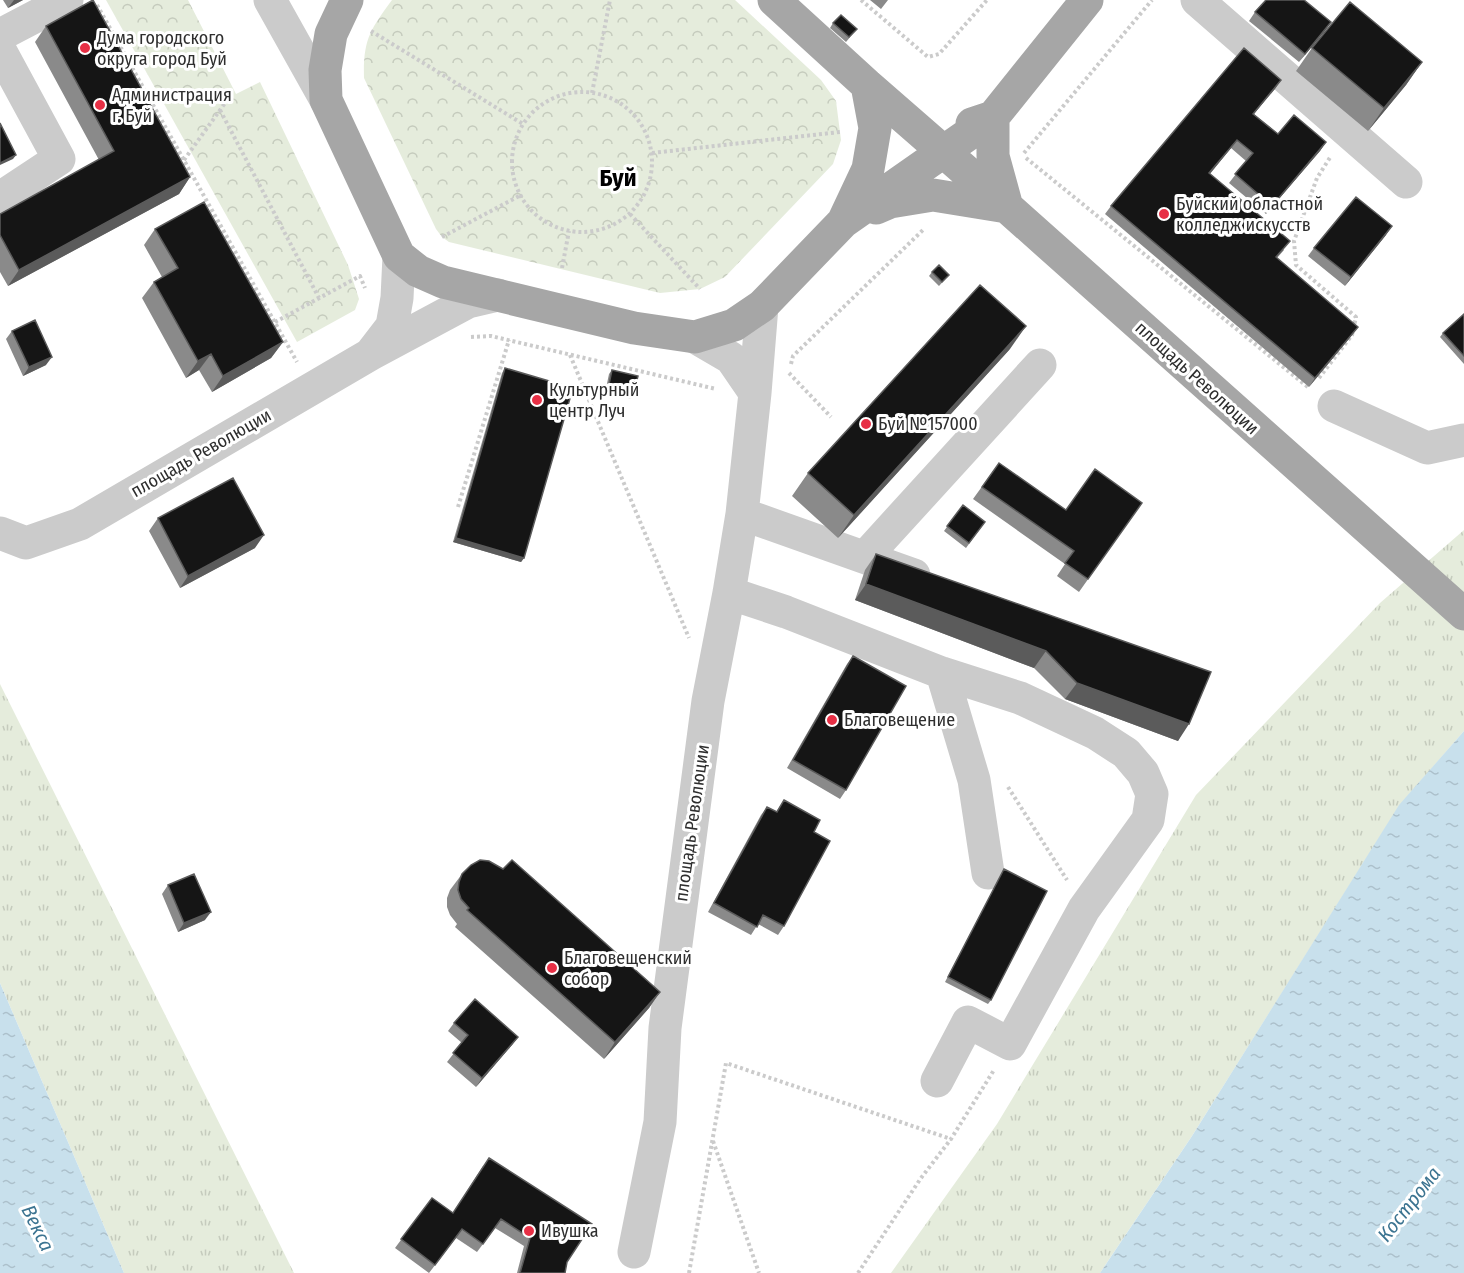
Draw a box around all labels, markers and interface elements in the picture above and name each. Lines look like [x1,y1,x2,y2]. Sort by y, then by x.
place label: Дума городского округа город Буй [96,27,227,70]
marker: Дума городского округа город Буй [78,41,92,55]
place label: Администрация г. Буй [112,84,232,127]
marker: Администрация г. Буй [93,98,107,112]
district label: Буй [599,164,637,192]
place label: Буйский областной колледж искусств [1176,193,1323,236]
marker: Буйский областной колледж искусств [1157,207,1171,221]
street label: площадь Революции [1131,317,1263,439]
place label: Культурный центр Луч [549,379,639,422]
marker: Культурный центр Луч [530,393,544,407]
street label: площадь Революции [127,404,275,502]
place label: Буй №157000 [878,413,978,435]
marker: Буй №157000 [859,417,873,431]
place label: Благовещение [844,709,955,731]
marker: Благовещение [825,713,839,727]
street label: площадь Революции [670,743,714,903]
place label: Благовещенский собор [564,947,692,990]
marker: Благовещенский собор [545,961,559,975]
water label: Кострома [1372,1162,1446,1246]
water label: Векса [17,1201,59,1255]
place label: Ивушка [541,1220,599,1242]
marker: Ивушка [522,1224,536,1238]

